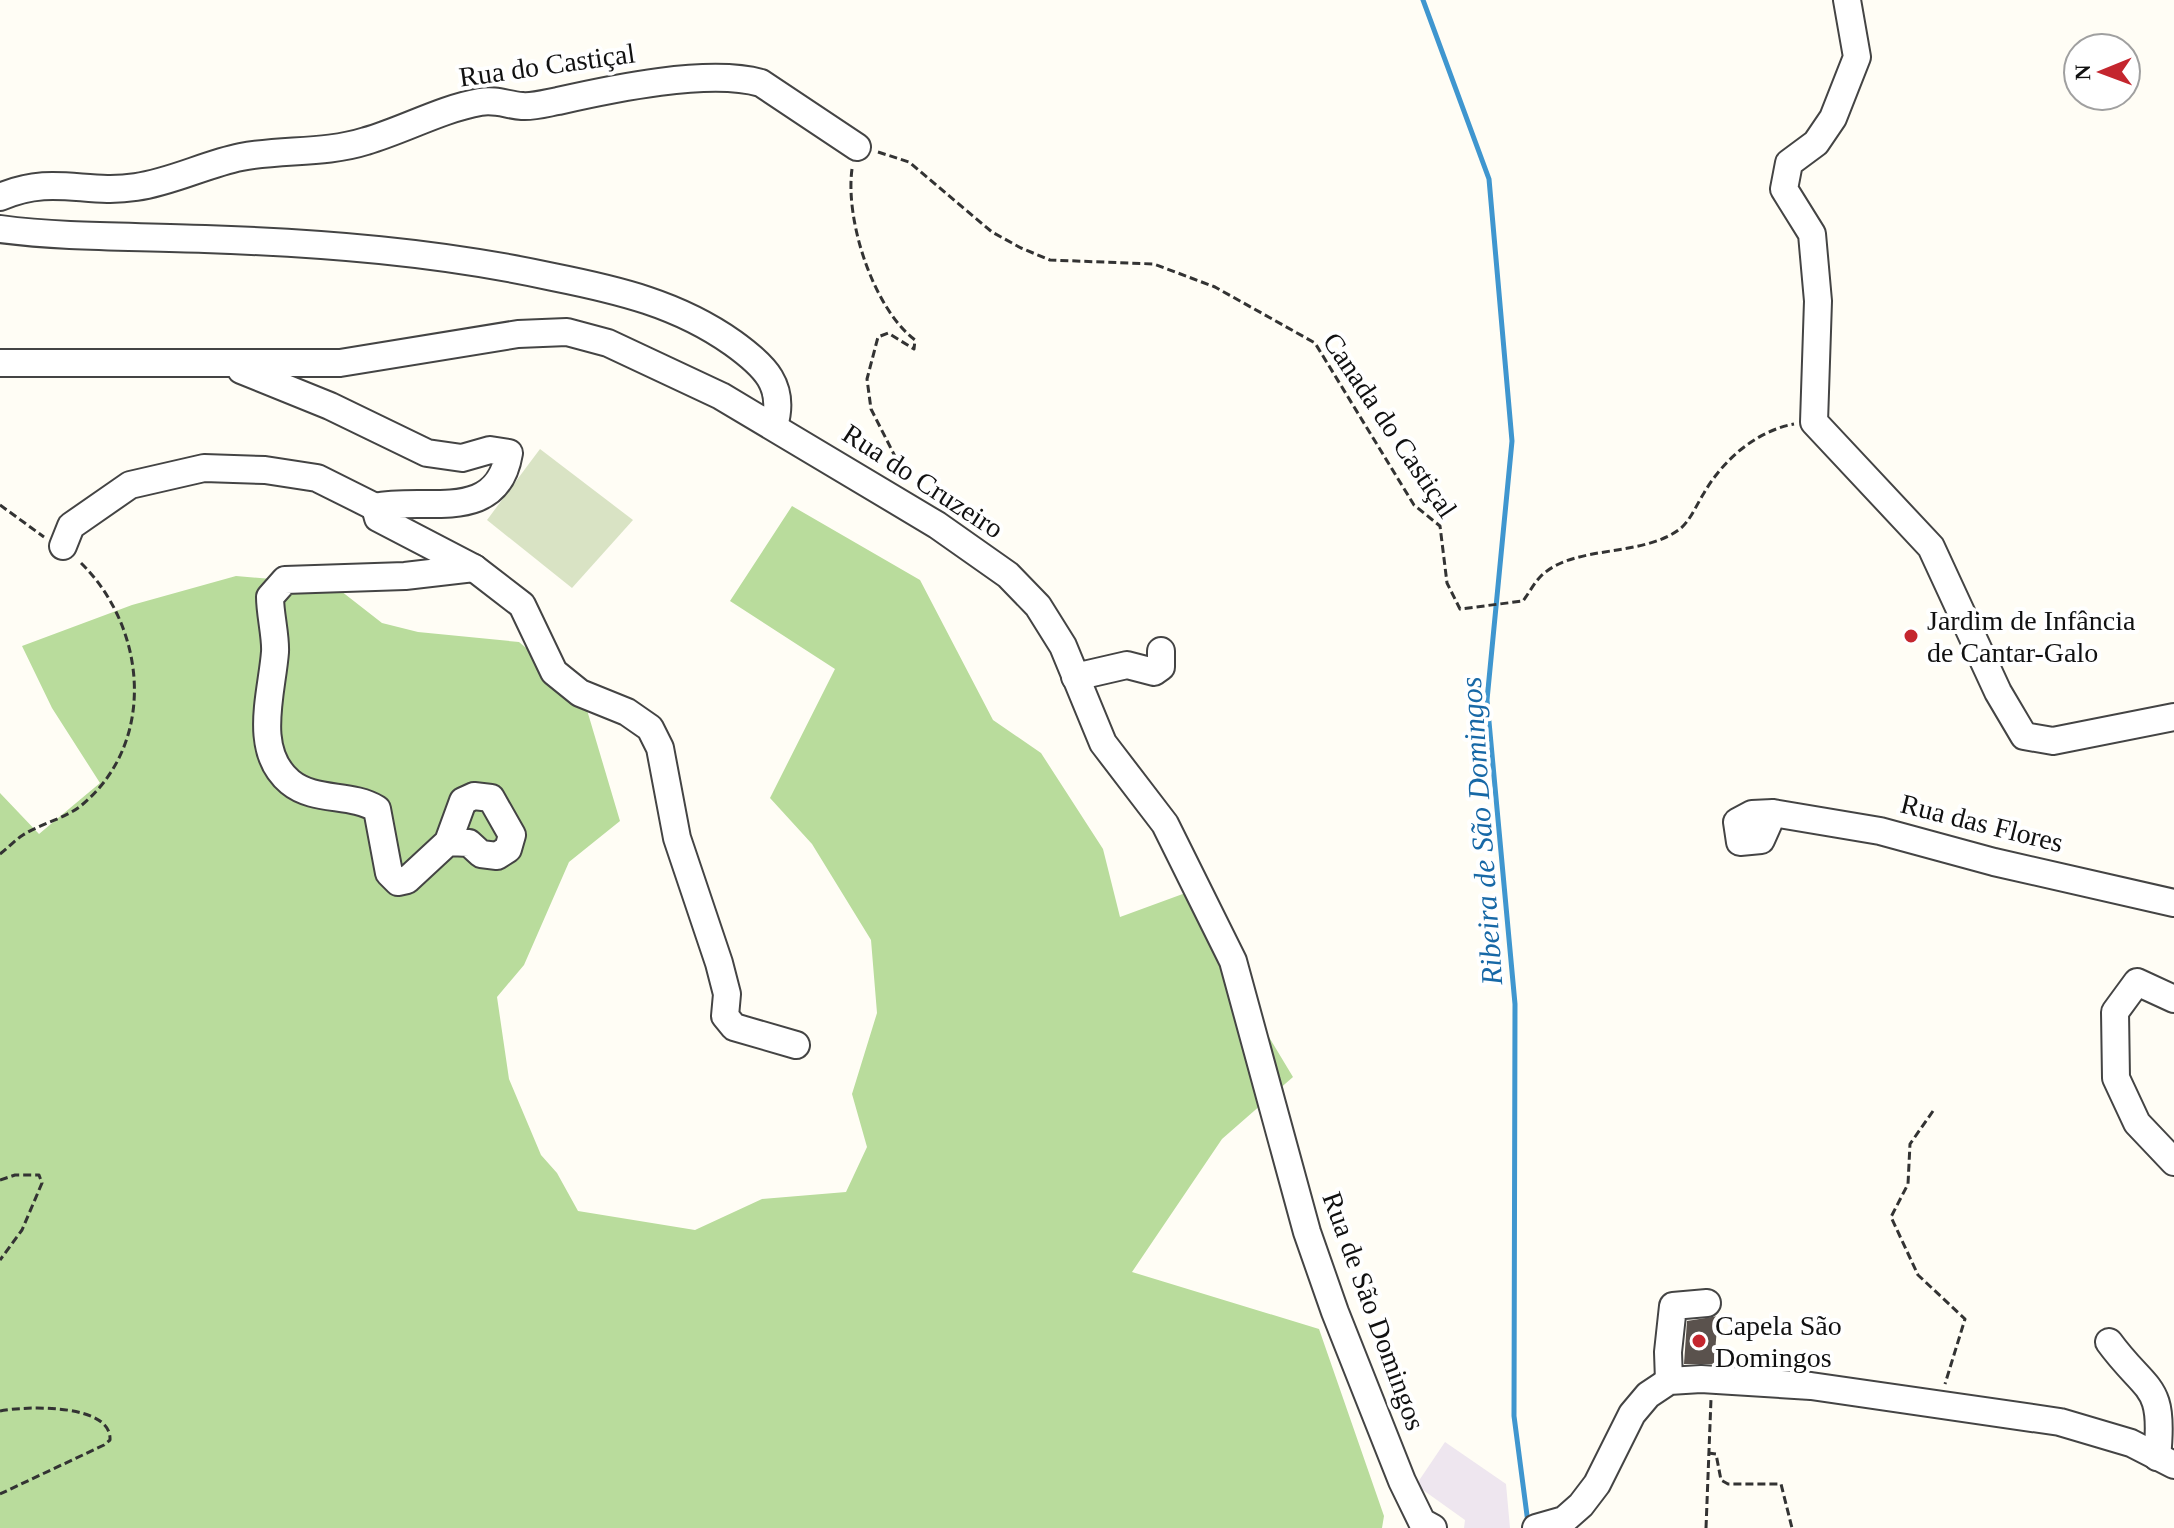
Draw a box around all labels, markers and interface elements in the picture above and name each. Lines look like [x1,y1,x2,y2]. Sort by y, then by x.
north arrow [2062,32,2142,112]
street label: Rua do Castiçal [457,37,637,93]
text: N [2070,64,2095,81]
street label: Canada do Castiçal [1317,327,1463,523]
street label: Rua do Cruzeiro [837,418,1009,544]
place label: Jardim de Infância de Cantar-Galo [1927,605,2136,668]
marker: Jardim de Infância de Cantar-Galo [1902,627,1920,645]
water label: Ribeira de São Domingos [1454,676,1508,987]
street label: Rua das Flores [1898,788,2066,858]
street label: Rua de São Domingos [1316,1188,1432,1434]
place label: Capela São Domingos [1715,1310,1842,1373]
marker: Capela São Domingos [1690,1332,1708,1350]

